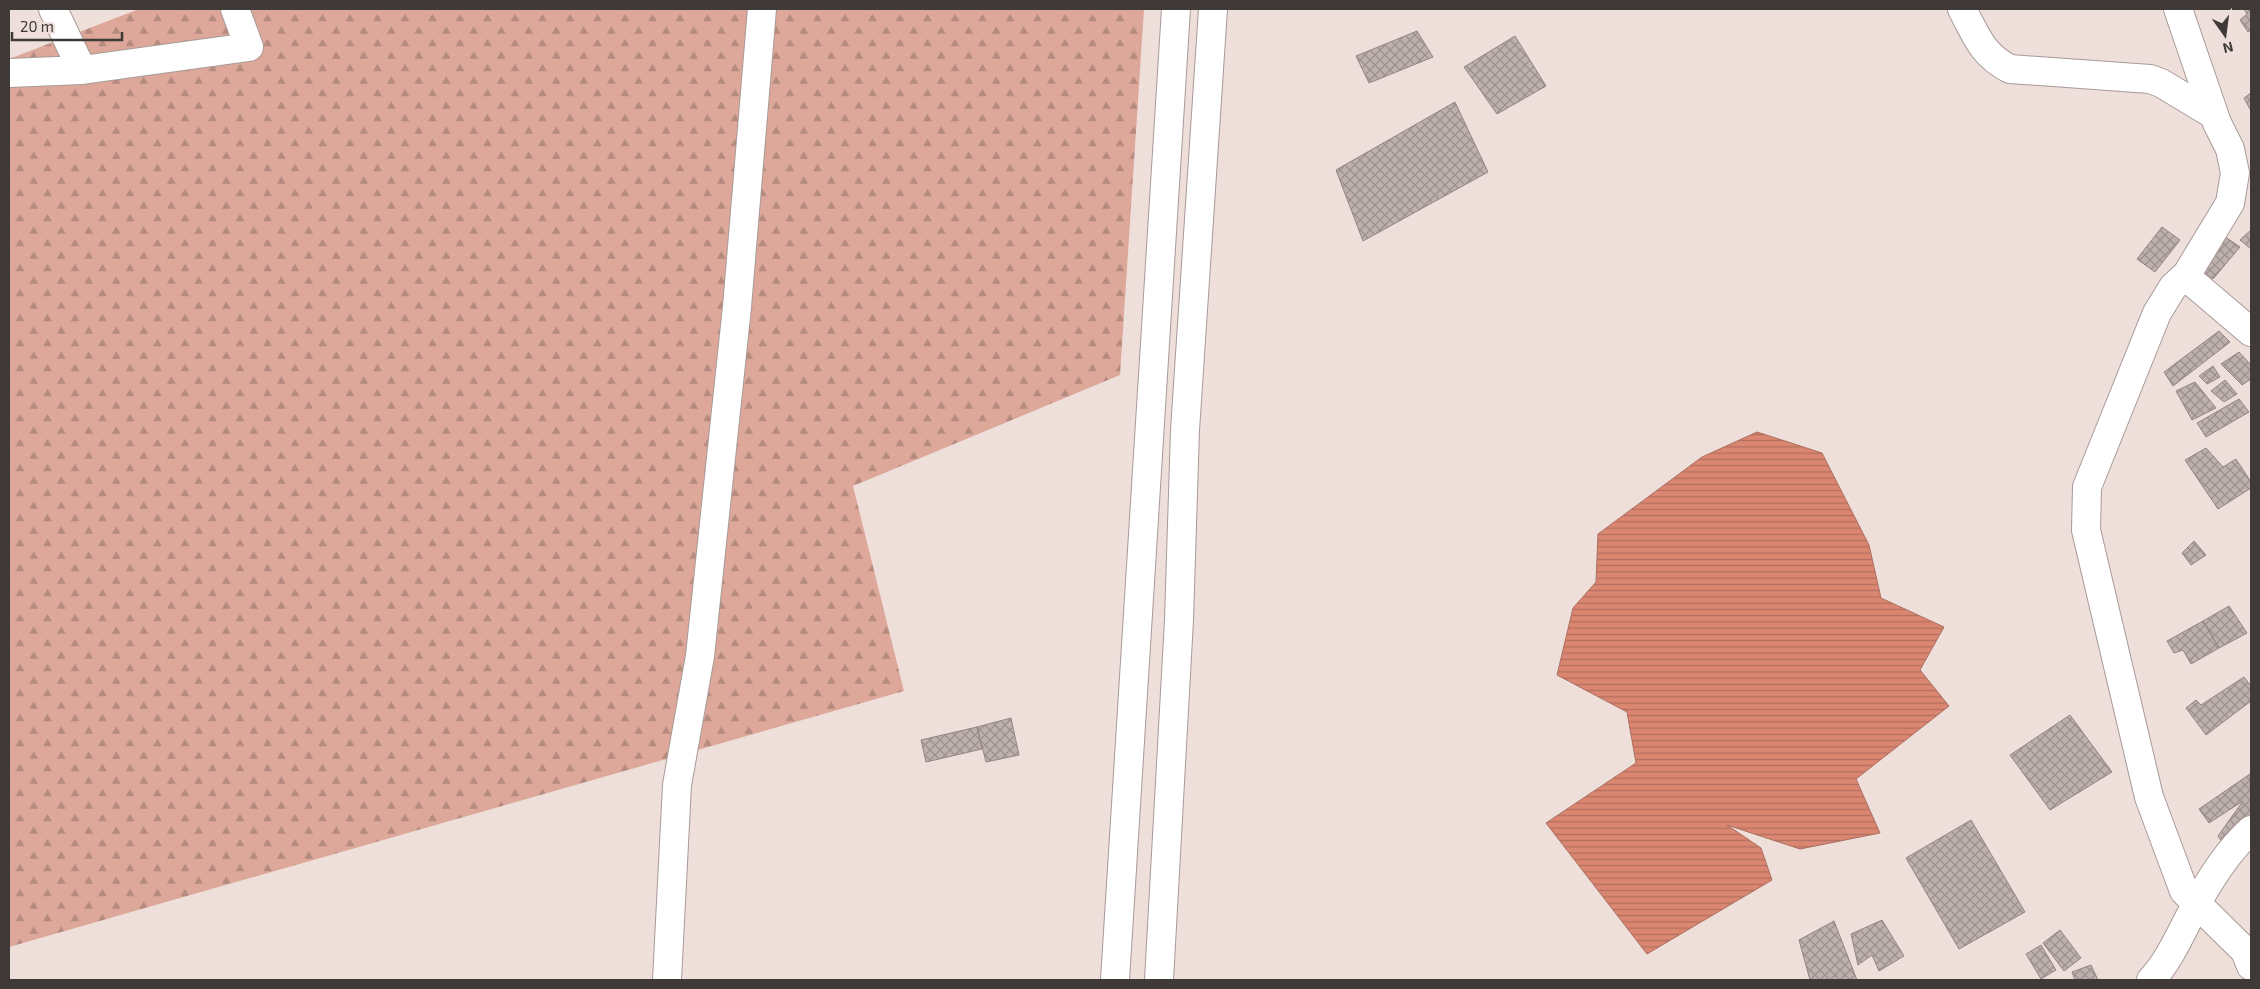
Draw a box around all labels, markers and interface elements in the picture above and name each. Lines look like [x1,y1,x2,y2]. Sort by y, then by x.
scale bar [12,10,122,42]
north arrow [2200,10,2250,60]
text: 20 m [20,17,54,35]
text: N [2221,39,2235,58]

